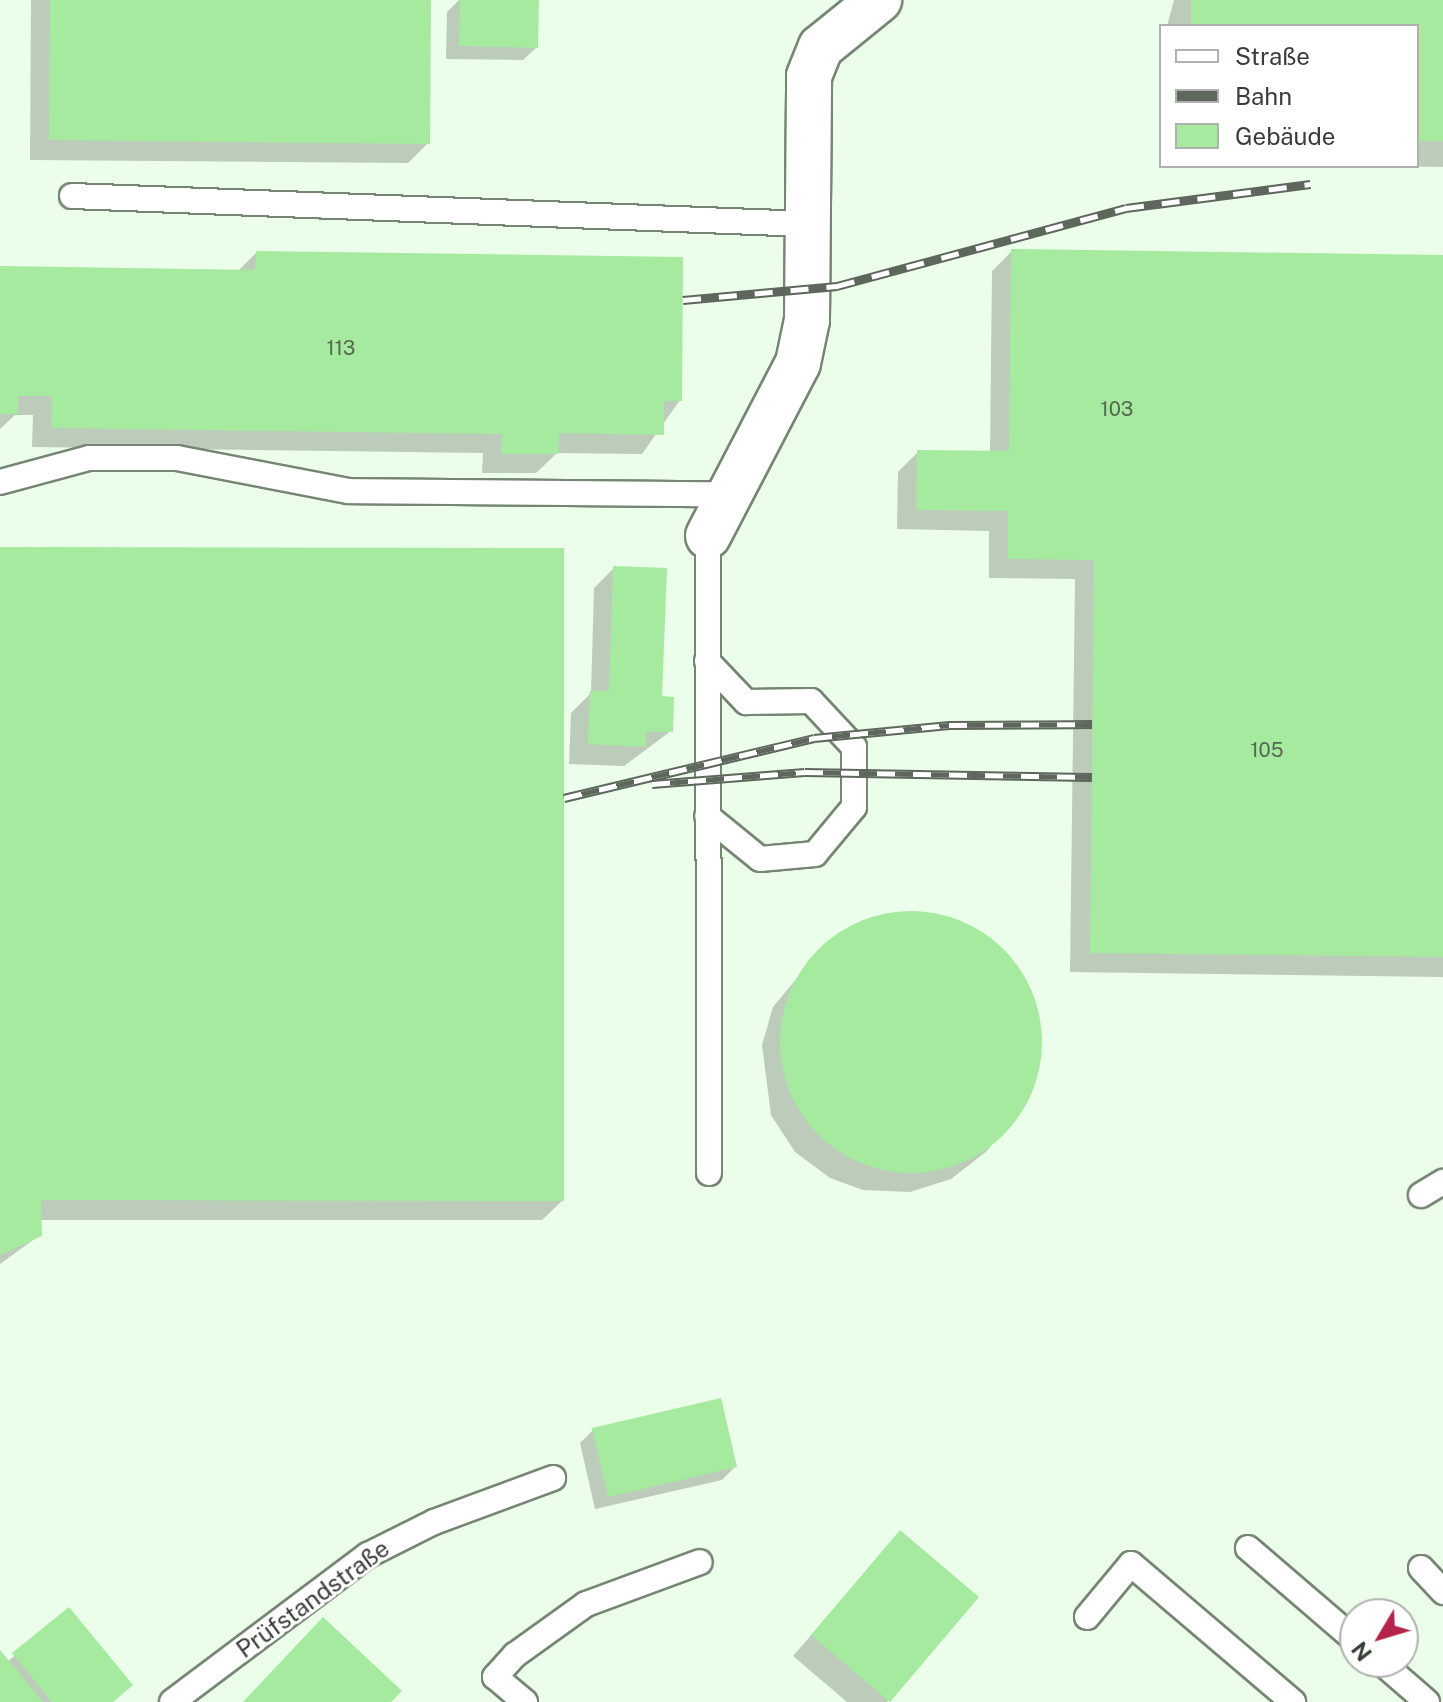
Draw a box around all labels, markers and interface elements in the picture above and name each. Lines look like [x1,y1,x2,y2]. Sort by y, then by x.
legend [1159,24,1419,168]
text: Straße [1235,42,1310,70]
text: Bahn [1235,82,1292,110]
text: Gebäude [1235,122,1335,150]
house number: 113 [327,336,355,360]
house number: 103 [1101,397,1133,421]
house number: 105 [1250,738,1284,762]
street label: Prüfstandstraße [231,1534,395,1664]
north arrow [1339,1598,1419,1678]
text: N [1346,1637,1377,1666]

